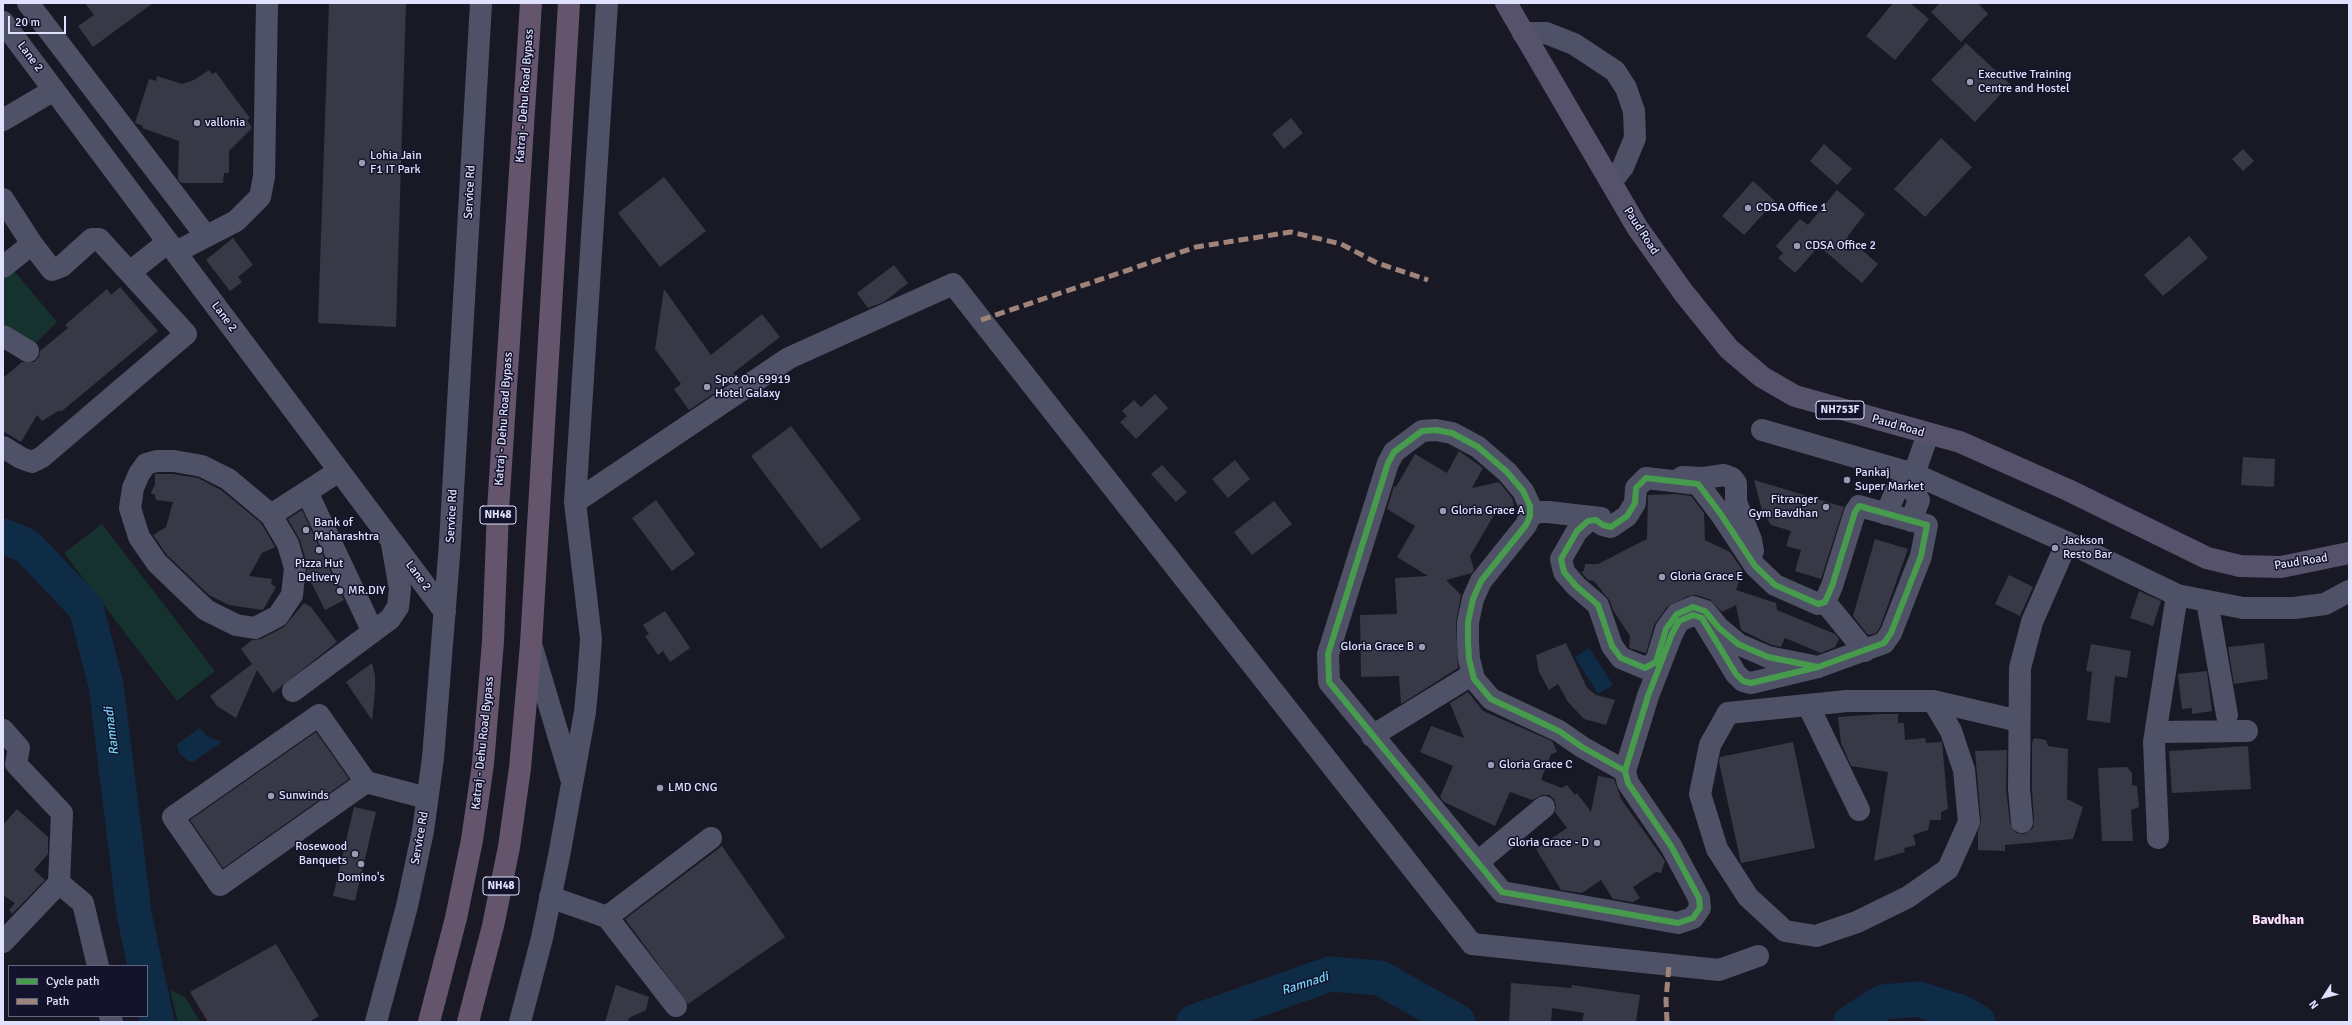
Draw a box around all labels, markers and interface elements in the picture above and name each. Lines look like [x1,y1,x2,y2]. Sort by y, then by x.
scale bar [10,8,68,34]
text: 20 m [15,15,40,30]
street label: Katraj - Dehu Road Bypass [513,29,537,163]
street label: Lane 2 [14,39,46,75]
place label: Executive Training Centre and Hostel [1978,68,2071,96]
marker: Executive Training Centre and Hostel [1965,77,1975,87]
place label: vallonia [205,116,245,130]
marker: vallonia [192,118,202,128]
place label: Lohia Jain F1 IT Park [370,149,422,177]
marker: Lohia Jain F1 IT Park [357,158,367,168]
street label: Service Rd [461,165,479,219]
place label: CDSA Office 1 [1756,201,1827,215]
marker: CDSA Office 1 [1743,203,1753,213]
street label: Paud Road [1620,204,1662,258]
place label: CDSA Office 2 [1805,239,1876,253]
marker: CDSA Office 2 [1792,241,1802,251]
street label: Lane 2 [208,299,240,335]
street label: Katraj - Dehu Road Bypass [492,352,516,486]
place label: Spot On 69919 Hotel Galaxy [715,373,790,401]
marker: Spot On 69919 Hotel Galaxy [702,382,712,392]
road number: NH753F [1816,401,1864,419]
street label: Paud Road [1870,412,1926,440]
place label: Pankaj Super Market [1855,466,1924,494]
marker: Pankaj Super Market [1842,475,1852,485]
street label: Service Rd [443,489,461,543]
place label: Fitranger Gym Bavdhan [1748,493,1818,521]
marker: Fitranger Gym Bavdhan [1821,502,1831,512]
place label: Gloria Grace A [1451,504,1525,518]
road number: NH48 [480,506,516,524]
marker: Gloria Grace A [1438,506,1448,516]
place label: Bank of Maharashtra [314,516,379,544]
marker: Bank of Maharashtra [301,525,311,535]
place label: Jackson Resto Bar [2063,534,2112,562]
marker: Jackson Resto Bar [2050,543,2060,553]
marker: Pizza Hut Delivery [314,545,324,555]
street label: Paud Road [2273,551,2329,573]
place label: Pizza Hut Delivery [295,557,343,585]
street label: Lane 2 [402,558,434,594]
place label: Gloria Grace E [1670,570,1743,584]
marker: Gloria Grace E [1657,572,1667,582]
place label: MR.DIY [348,584,385,598]
marker: MR.DIY [335,586,345,596]
place label: Gloria Grace B [1340,640,1414,654]
marker: Gloria Grace B [1417,642,1427,652]
street label: Katraj - Dehu Road Bypass [469,676,497,810]
water label: Ramnadi [101,706,123,756]
place label: Gloria Grace C [1499,758,1573,772]
marker: Gloria Grace C [1486,760,1496,770]
place label: LMD CNG [668,781,717,795]
marker: LMD CNG [655,783,665,793]
place label: Sunwinds [279,789,329,803]
marker: Sunwinds [266,791,276,801]
street label: Service Rd [408,810,432,866]
place label: Gloria Grace - D [1508,836,1589,850]
marker: Gloria Grace - D [1592,838,1602,848]
place label: Rosewood Banquets [295,840,347,868]
marker: Rosewood Banquets [350,849,360,859]
marker: Domino's [356,859,366,869]
place label: Domino's [337,871,385,885]
road number: NH48 [483,877,519,895]
district label: Bavdhan [2252,912,2304,928]
legend [8,965,148,1017]
water label: Ramnadi [1279,969,1331,999]
text: Cycle path [46,974,99,989]
north arrow [2304,977,2344,1017]
text: Path [46,994,69,1009]
text: N [2306,997,2321,1011]

